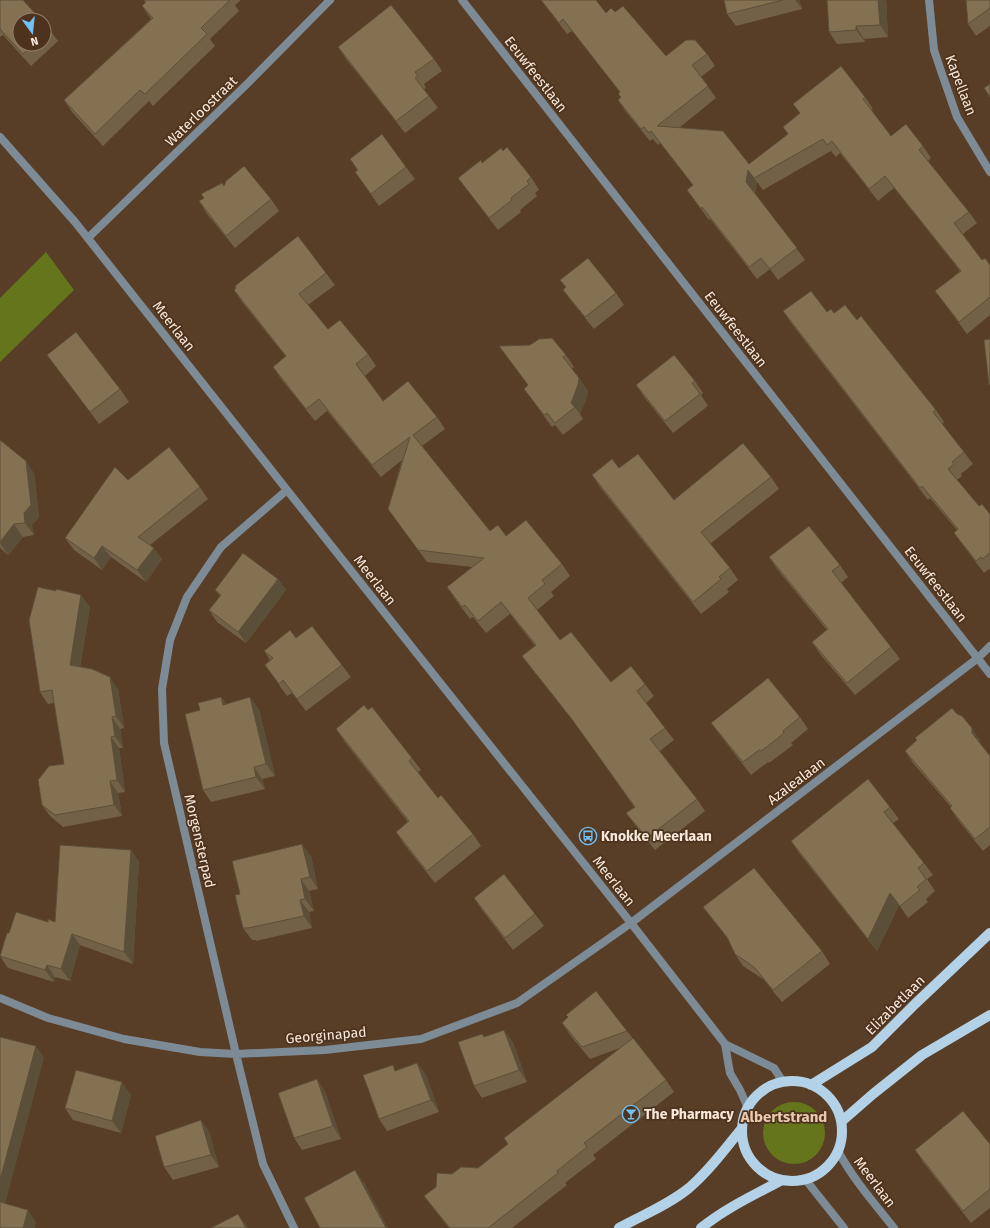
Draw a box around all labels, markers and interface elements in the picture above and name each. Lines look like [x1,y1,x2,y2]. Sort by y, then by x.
north arrow [12,12,52,52]
street label: Eeuwfeestlaan [501,33,571,116]
text: N [29,34,40,48]
street label: Kapellaan [941,53,980,118]
street label: Waterloostraat [162,72,242,150]
street label: Eeuwfeestlaan [701,288,771,371]
street label: Meerlaan [149,298,198,355]
street label: Eeuwfeestlaan [901,543,971,626]
street label: Meerlaan [350,552,399,609]
street label: Azalealaan [764,754,828,809]
street label: Morgensterpad [180,793,219,890]
bus stop icon: Knokke Meerlaan [578,826,598,846]
place label: Knokke Meerlaan [601,828,712,845]
street label: Meerlaan [589,853,638,910]
street label: Elizabetlaan [862,972,929,1039]
street label: Georginapad [285,1023,367,1047]
bar icon: The Pharmacy [621,1104,641,1124]
place label: The Pharmacy [644,1106,734,1123]
district label: Albertstrand [740,1108,827,1126]
street label: Meerlaan [850,1154,899,1211]

